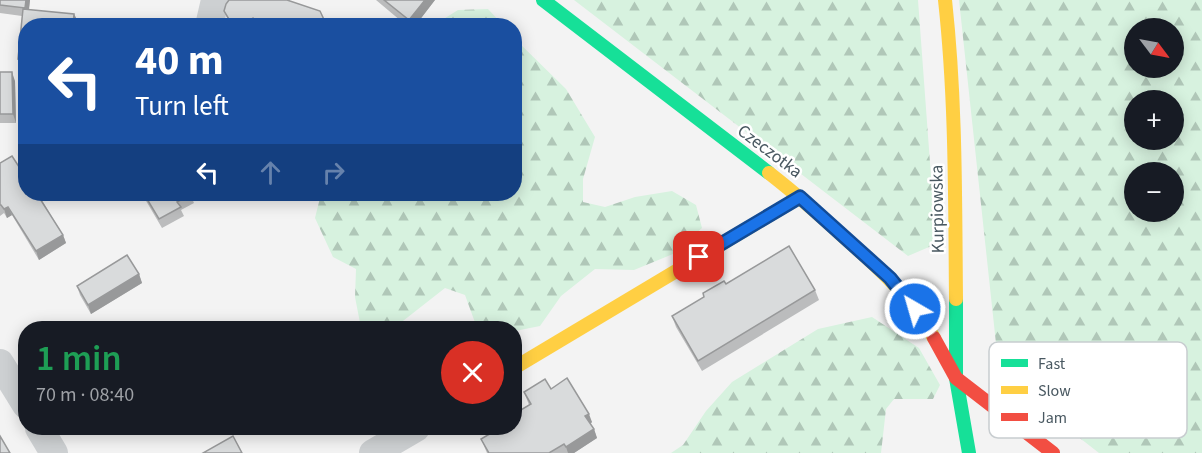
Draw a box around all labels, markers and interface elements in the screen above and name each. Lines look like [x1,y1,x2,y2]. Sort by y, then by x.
north arrow [1124,18,1184,78]
map controls [1124,18,1184,222]
text: 40 m [135,31,224,91]
icon: left [36,42,114,120]
text: Turn left [135,87,229,126]
button: + [1124,90,1184,150]
street label: Czeczotka [732,119,807,184]
icon: left [191,156,224,189]
icon: ahead [254,156,287,189]
icon: right [317,156,350,189]
button: − [1124,162,1184,222]
street label: Kurpiowska [924,164,951,254]
pin [673,231,724,282]
icon: arrive [682,240,715,273]
position arrow [883,277,947,341]
text: 1 min [36,333,122,384]
button: close [441,341,504,404]
legend [989,342,1187,438]
text: Fast [1038,353,1066,375]
text: Slow [1038,380,1071,402]
text: 70 m · 08:40 [36,381,134,409]
text: Jam [1038,407,1067,429]

